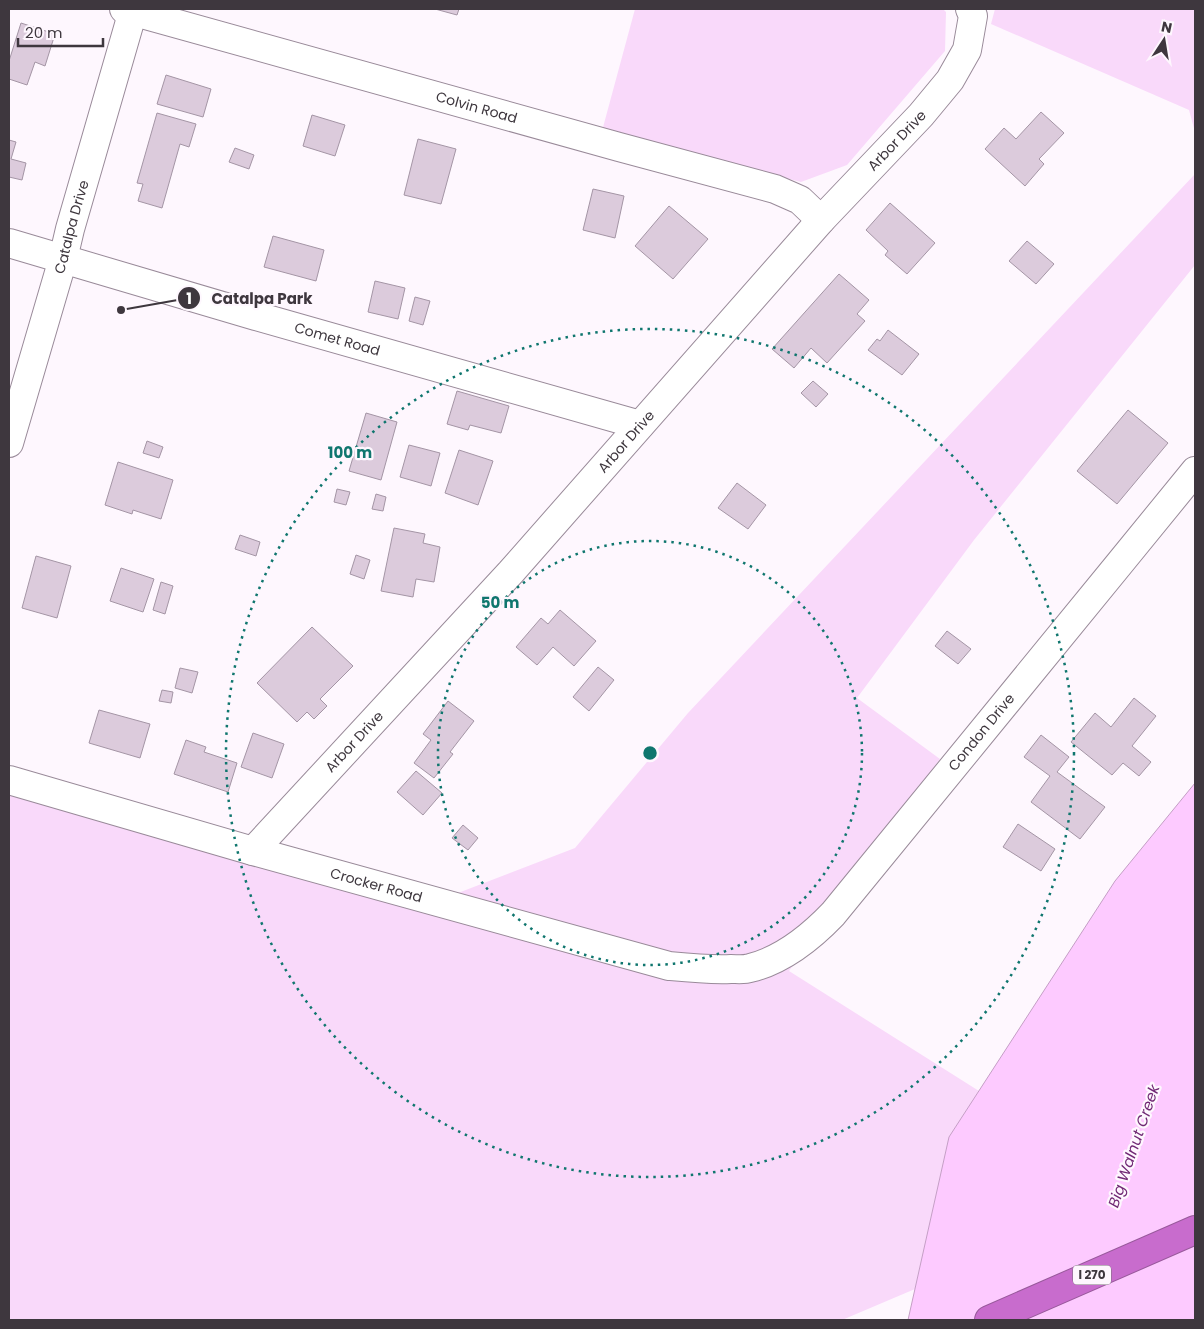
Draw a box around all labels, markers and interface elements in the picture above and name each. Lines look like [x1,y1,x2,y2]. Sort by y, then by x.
scale bar [18,15,102,47]
north arrow [1139,15,1189,65]
text: N [1159,16,1174,38]
text: 20 m [25,22,63,43]
street label: Colvin Road [434,86,520,128]
street label: Arbor Drive [863,105,931,175]
street label: Catalpa Drive [49,177,94,276]
callout: Catalpa Park [177,283,323,313]
text: 1 [186,288,192,309]
text: Catalpa Park [211,288,313,309]
street label: Comet Road [292,317,382,361]
street label: Arbor Drive [593,406,659,477]
text: 100 m [328,442,372,463]
text: 50 m [481,592,519,613]
street label: Condon Drive [943,689,1019,775]
street label: Arbor Drive [321,706,388,777]
centre of rings [641,744,659,762]
street label: Crocker Road [328,863,425,907]
water label: Big Walnut Creek [1103,1080,1165,1210]
road number: I 270 [1073,1266,1111,1284]

